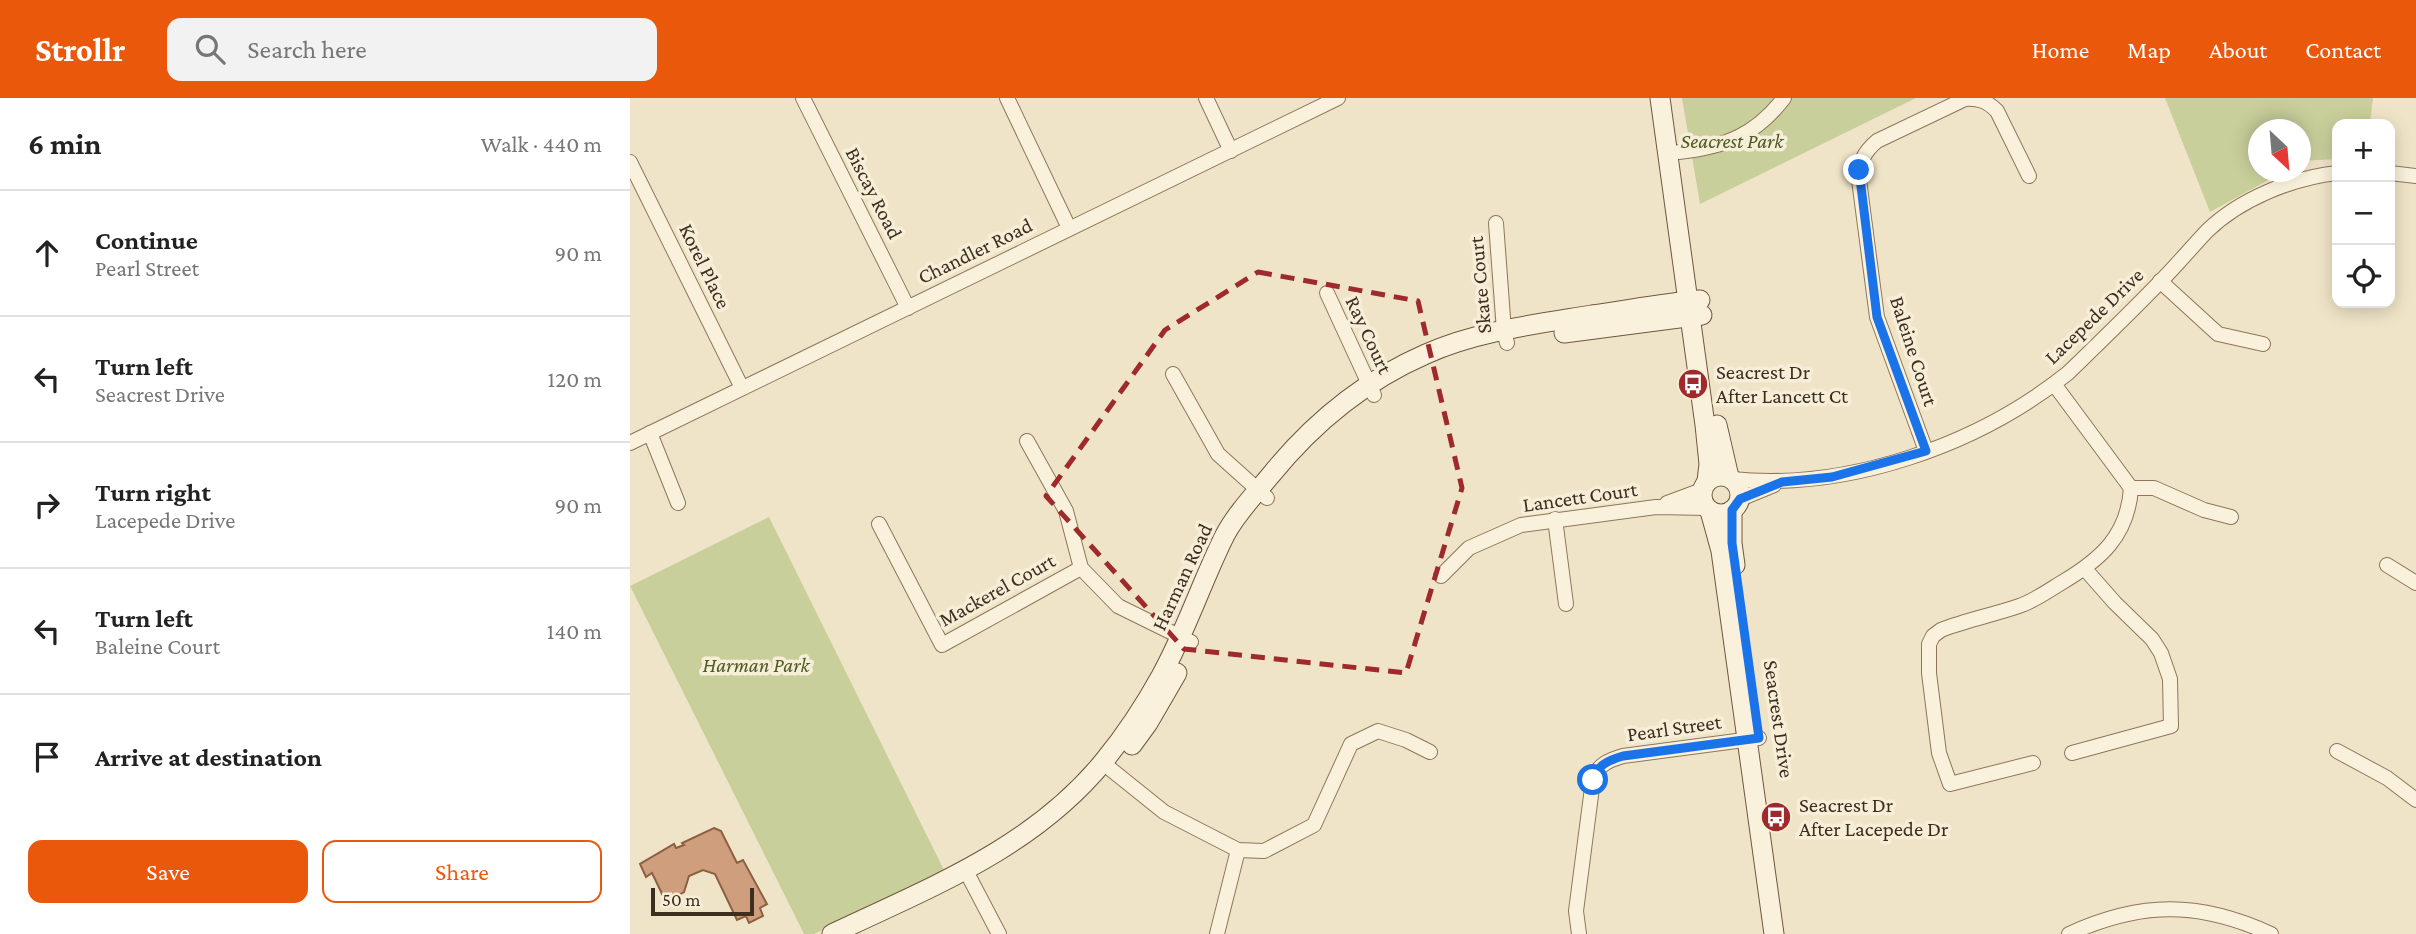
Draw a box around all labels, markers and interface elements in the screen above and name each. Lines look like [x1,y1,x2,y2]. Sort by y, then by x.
search box [167,18,657,81]
icon: search [191,30,229,68]
text: Strollr [35,31,125,68]
text: Search here [247,35,367,64]
text: Home [2032,36,2089,63]
text: Map [2127,36,2171,63]
text: About [2209,36,2267,63]
text: Contact [2305,36,2381,63]
north arrow [2248,119,2311,182]
map controls [2332,119,2395,308]
button: + [2332,119,2395,182]
text: 6 min [28,127,101,160]
park label: Seacrest Park [1681,129,1784,153]
text: Walk · 440 m [481,131,602,157]
street label: Biscay Road [841,143,907,243]
route end [1843,154,1874,185]
button: − [2332,182,2395,245]
street label: Chandler Road [914,213,1036,289]
street label: Korel Place [674,220,736,312]
text: Continue [95,226,198,255]
icon: ahead [28,234,66,272]
street label: Skate Court [1464,234,1496,335]
text: 90 m [555,240,602,266]
button: locate [2332,245,2395,308]
text: Pearl Street [95,255,199,281]
street label: Lacepede Drive [2040,263,2148,369]
street label: Ray Court [1341,292,1398,379]
street label: Baleine Court [1885,293,1943,410]
text: Turn left [95,352,193,381]
icon: left [28,360,66,398]
place label: Seacrest Dr After Lancett Ct [1716,360,1849,408]
text: 120 m [548,366,602,392]
bus stop icon: Seacrest Dr After Lancett Ct [1676,367,1710,401]
text: Seacrest Drive [95,381,225,407]
street label: Lancett Court [1521,477,1640,517]
text: Turn right [95,478,211,507]
icon: right [28,486,66,524]
text: 90 m [555,492,602,518]
text: Lacepede Drive [95,507,235,533]
street label: Harman Road [1147,520,1217,634]
street label: Mackerel Court [935,548,1060,632]
text: Turn left [95,604,193,633]
icon: left [28,612,66,650]
text: 140 m [547,618,602,644]
text: Baleine Court [95,633,220,659]
park label: Harman Park [702,653,810,677]
street label: Seacrest Drive [1759,659,1799,779]
street label: Pearl Street [1625,709,1724,746]
icon: arrive [28,738,66,776]
text: Arrive at destination [95,743,322,772]
route start [1577,764,1608,795]
place label: Seacrest Dr After Lacepede Dr [1799,793,1949,841]
bus stop icon: Seacrest Dr After Lacepede Dr [1759,800,1793,834]
button: Save [28,840,308,903]
button: Share [322,840,602,903]
scale bar [651,885,754,917]
text: 50 m [662,889,701,910]

